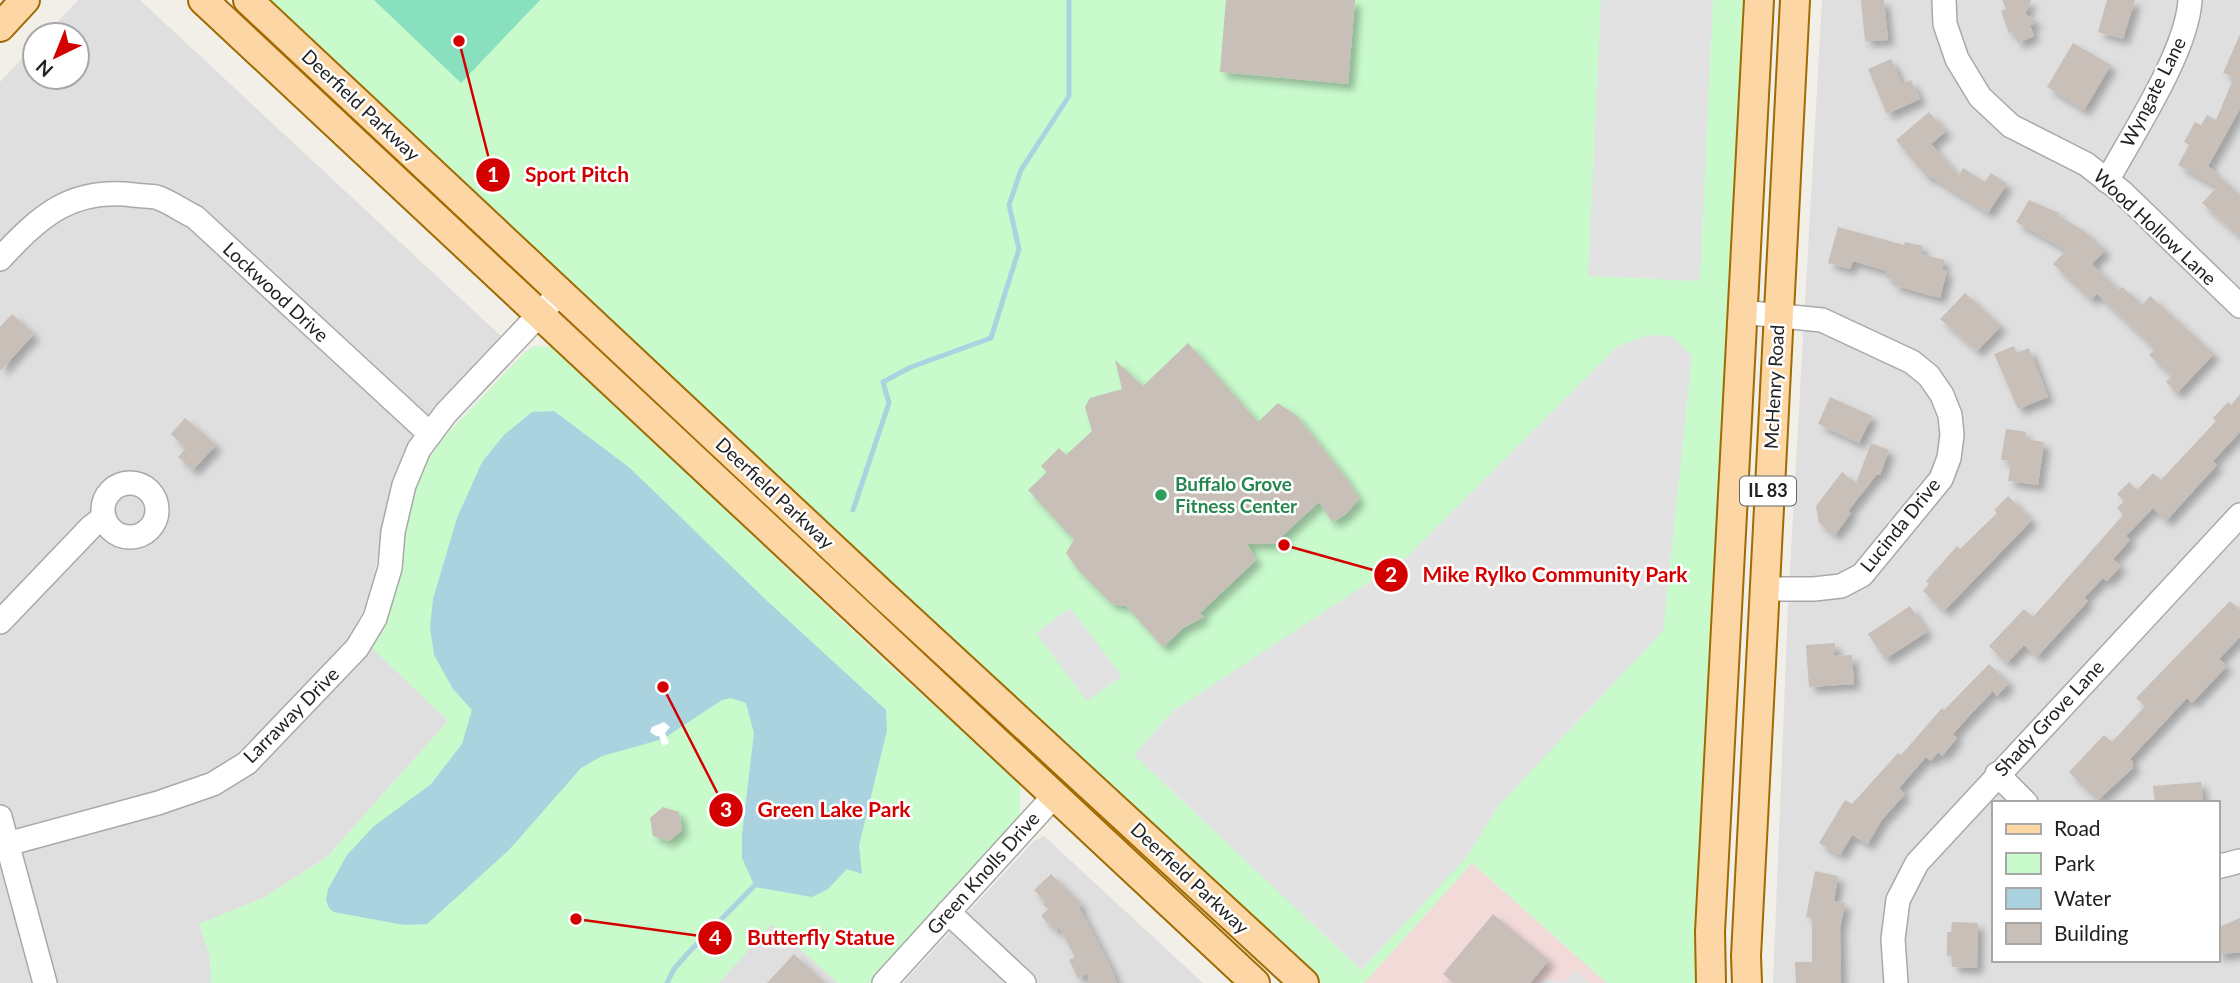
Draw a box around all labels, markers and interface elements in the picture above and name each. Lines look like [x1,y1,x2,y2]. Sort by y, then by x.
north arrow [21,21,91,91]
street label: Wyngate Lane [2115,33,2190,151]
street label: Deerfield Parkway [297,44,425,165]
text: N [31,55,57,82]
callout: Sport Pitch [476,154,643,196]
text: 1 [487,161,499,186]
text: Sport Pitch [525,161,629,186]
street label: Wood Hollow Lane [2089,164,2221,289]
street label: Lockwood Drive [219,237,334,346]
street label: McHenry Road [1759,324,1788,450]
street label: Deerfield Parkway [711,432,839,553]
place label: Buffalo Grove Fitness Center [1175,472,1298,517]
street label: Lucinda Drive [1855,473,1945,576]
road number: IL 83 [1740,476,1796,505]
marker: Buffalo Grove Fitness Center [1153,487,1169,503]
callout: Mike Rylko Community Park [1373,554,1702,596]
text: 2 [1385,561,1397,586]
text: Mike Rylko Community Park [1422,561,1688,586]
street label: Shady Grove Lane [1989,655,2108,780]
street label: Larraway Drive [238,662,343,767]
callout: Green Lake Park [709,789,925,831]
text: 3 [720,796,732,821]
text: Green Lake Park [758,796,911,821]
legend [1992,801,2219,962]
street label: Green Knolls Drive [922,807,1044,939]
text: Road [2054,815,2101,840]
street label: Deerfield Parkway [1126,817,1254,938]
text: Park [2054,850,2095,875]
text: Water [2054,885,2111,910]
callout: Butterfly Statue [698,917,909,959]
text: Building [2054,920,2129,945]
text: 4 [709,924,721,949]
text: Butterfly Statue [747,924,895,949]

